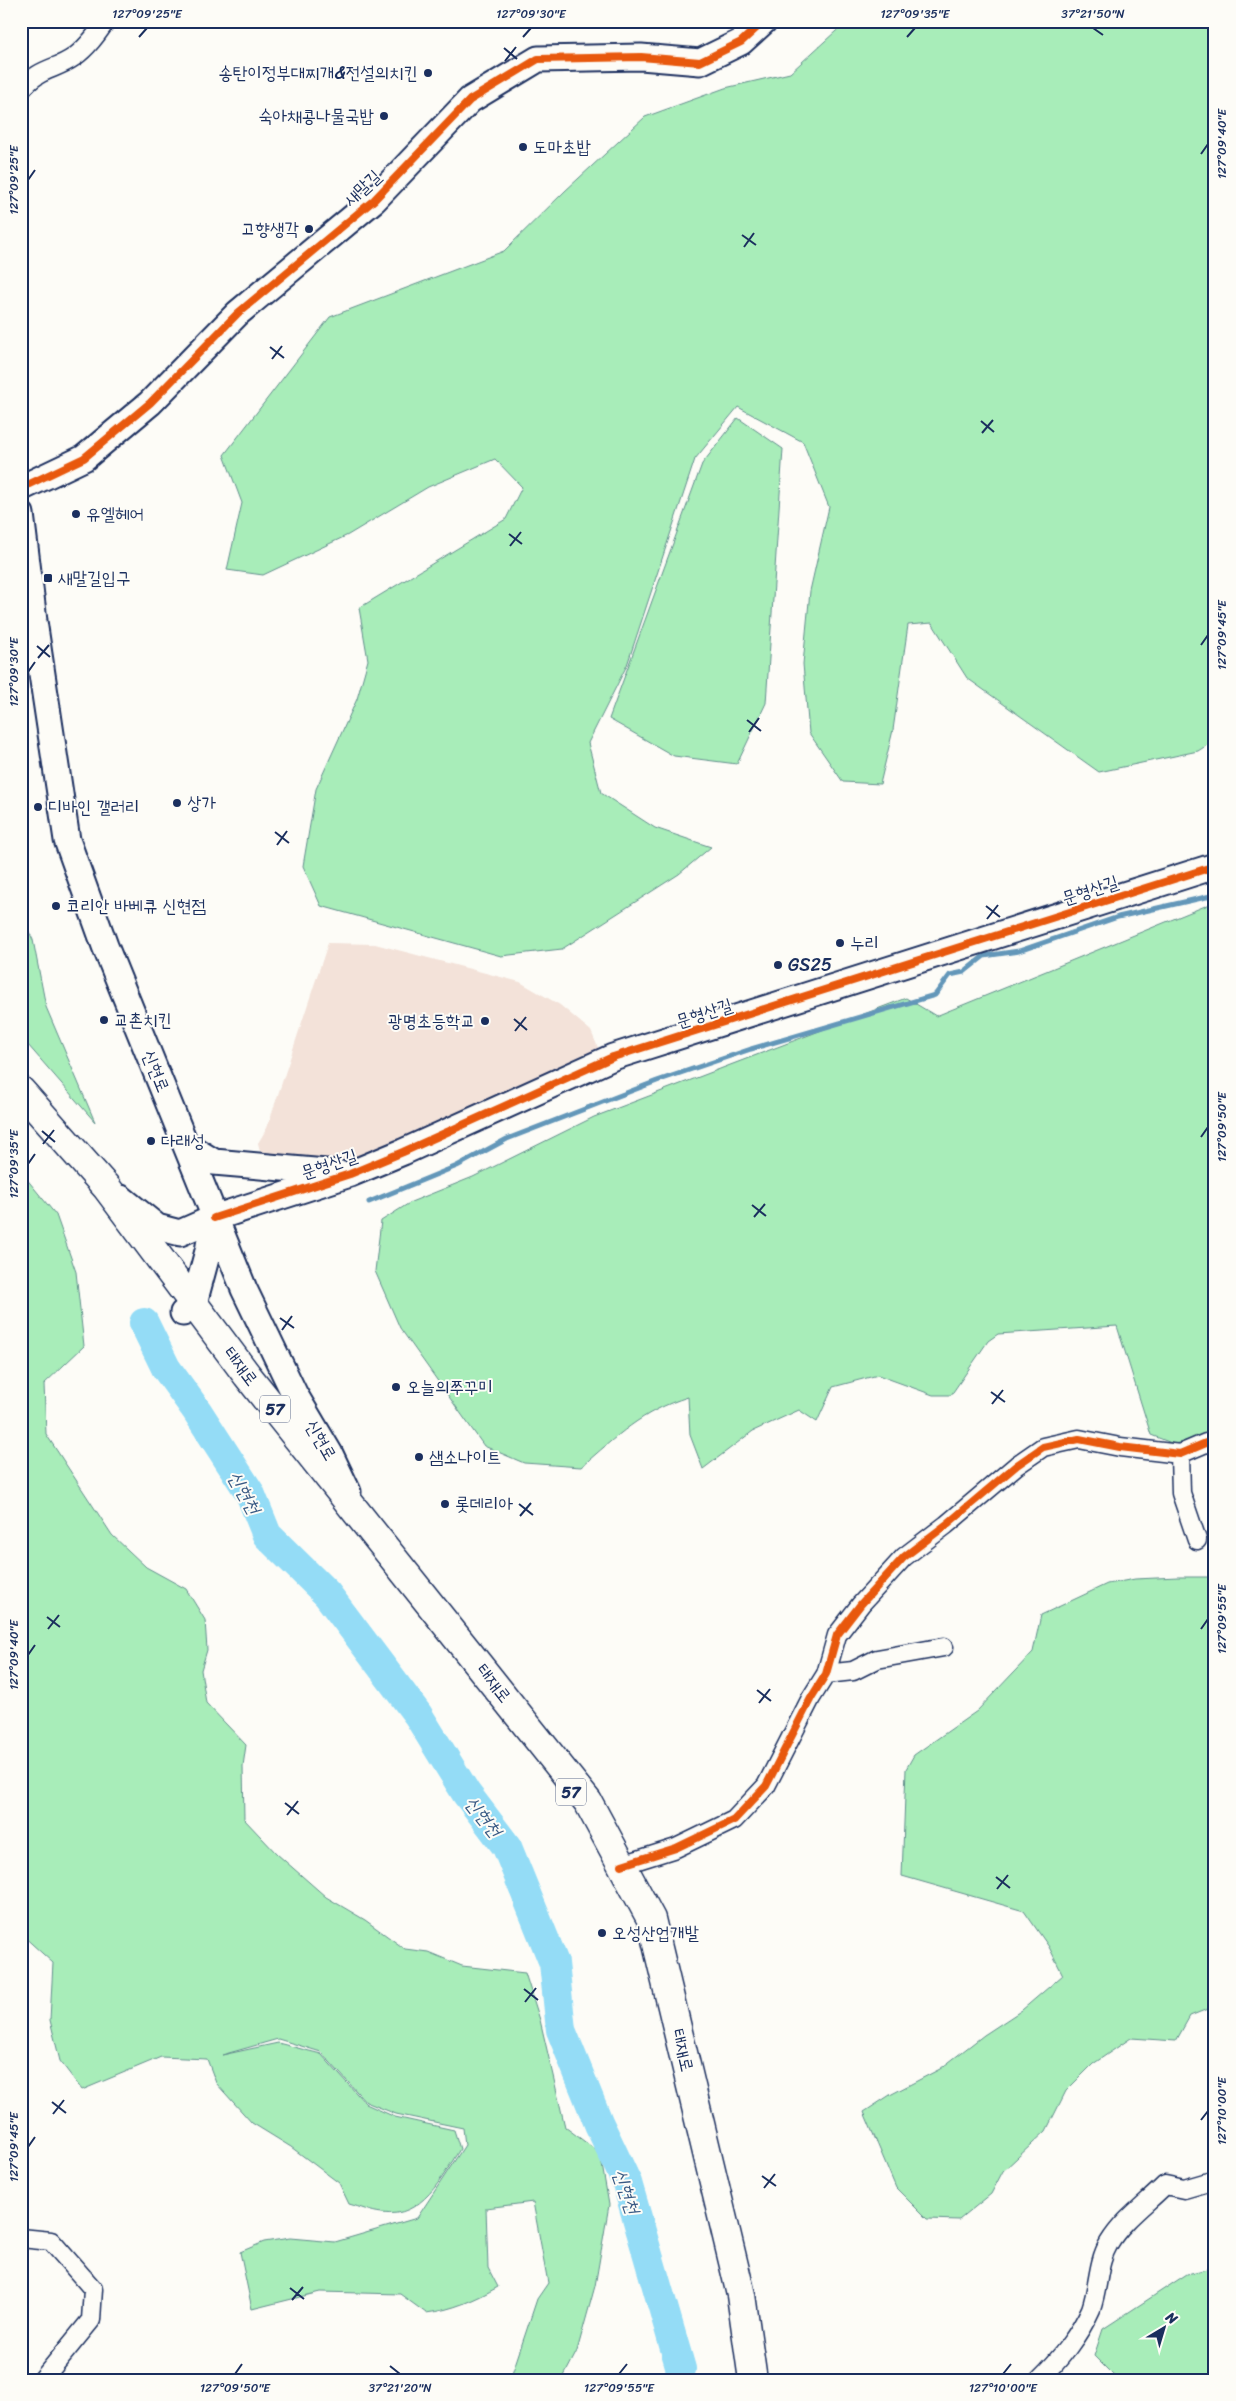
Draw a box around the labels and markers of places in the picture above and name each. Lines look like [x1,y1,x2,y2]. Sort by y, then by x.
place label: 송탄이정부대찌개&전설의치킨 [218,57,418,89]
marker: 송탄이정부대찌개&전설의치킨 [422,67,434,79]
place label: 숙아채콩나물국밥 [258,100,375,132]
marker: 숙아채콩나물국밥 [378,110,390,122]
place label: 도마초밥 [533,131,591,163]
marker: 도마초밥 [517,141,529,153]
place label: 고향생각 [241,213,300,245]
marker: 고향생각 [303,223,315,235]
place label: 유엘헤어 [86,498,144,530]
marker: 유엘헤어 [70,508,82,520]
place label: 새말길입구 [58,562,130,594]
marker: 새말길입구 [42,572,54,584]
place label: 상가 [187,787,216,819]
place label: 디바인 갤러리 [48,791,140,823]
marker: 상가 [171,797,183,809]
marker: 디바인 갤러리 [32,801,44,813]
place label: 코리안 바베큐 신현점 [66,890,206,922]
marker: 코리안 바베큐 신현점 [50,900,62,912]
place label: 누리 [850,927,879,959]
marker: 누리 [834,937,846,949]
place label: GS25 [788,949,832,981]
marker: GS25 [772,959,784,971]
place label: 교촌치킨 [114,1004,172,1036]
place label: 광명초등학교 [388,1005,475,1037]
marker: 교촌치킨 [98,1014,110,1026]
marker: 광명초등학교 [479,1015,491,1027]
place label: 다래성 [161,1125,204,1157]
marker: 다래성 [145,1135,157,1147]
place label: 오늘의쭈꾸미 [406,1371,493,1403]
marker: 오늘의쭈꾸미 [390,1381,402,1393]
place label: 샘소나이트 [429,1441,501,1473]
marker: 샘소나이트 [413,1451,425,1463]
place label: 롯데리아 [455,1488,513,1520]
marker: 롯데리아 [439,1498,451,1510]
place label: 오성산업개발 [612,1917,699,1949]
marker: 오성산업개발 [596,1927,608,1939]

